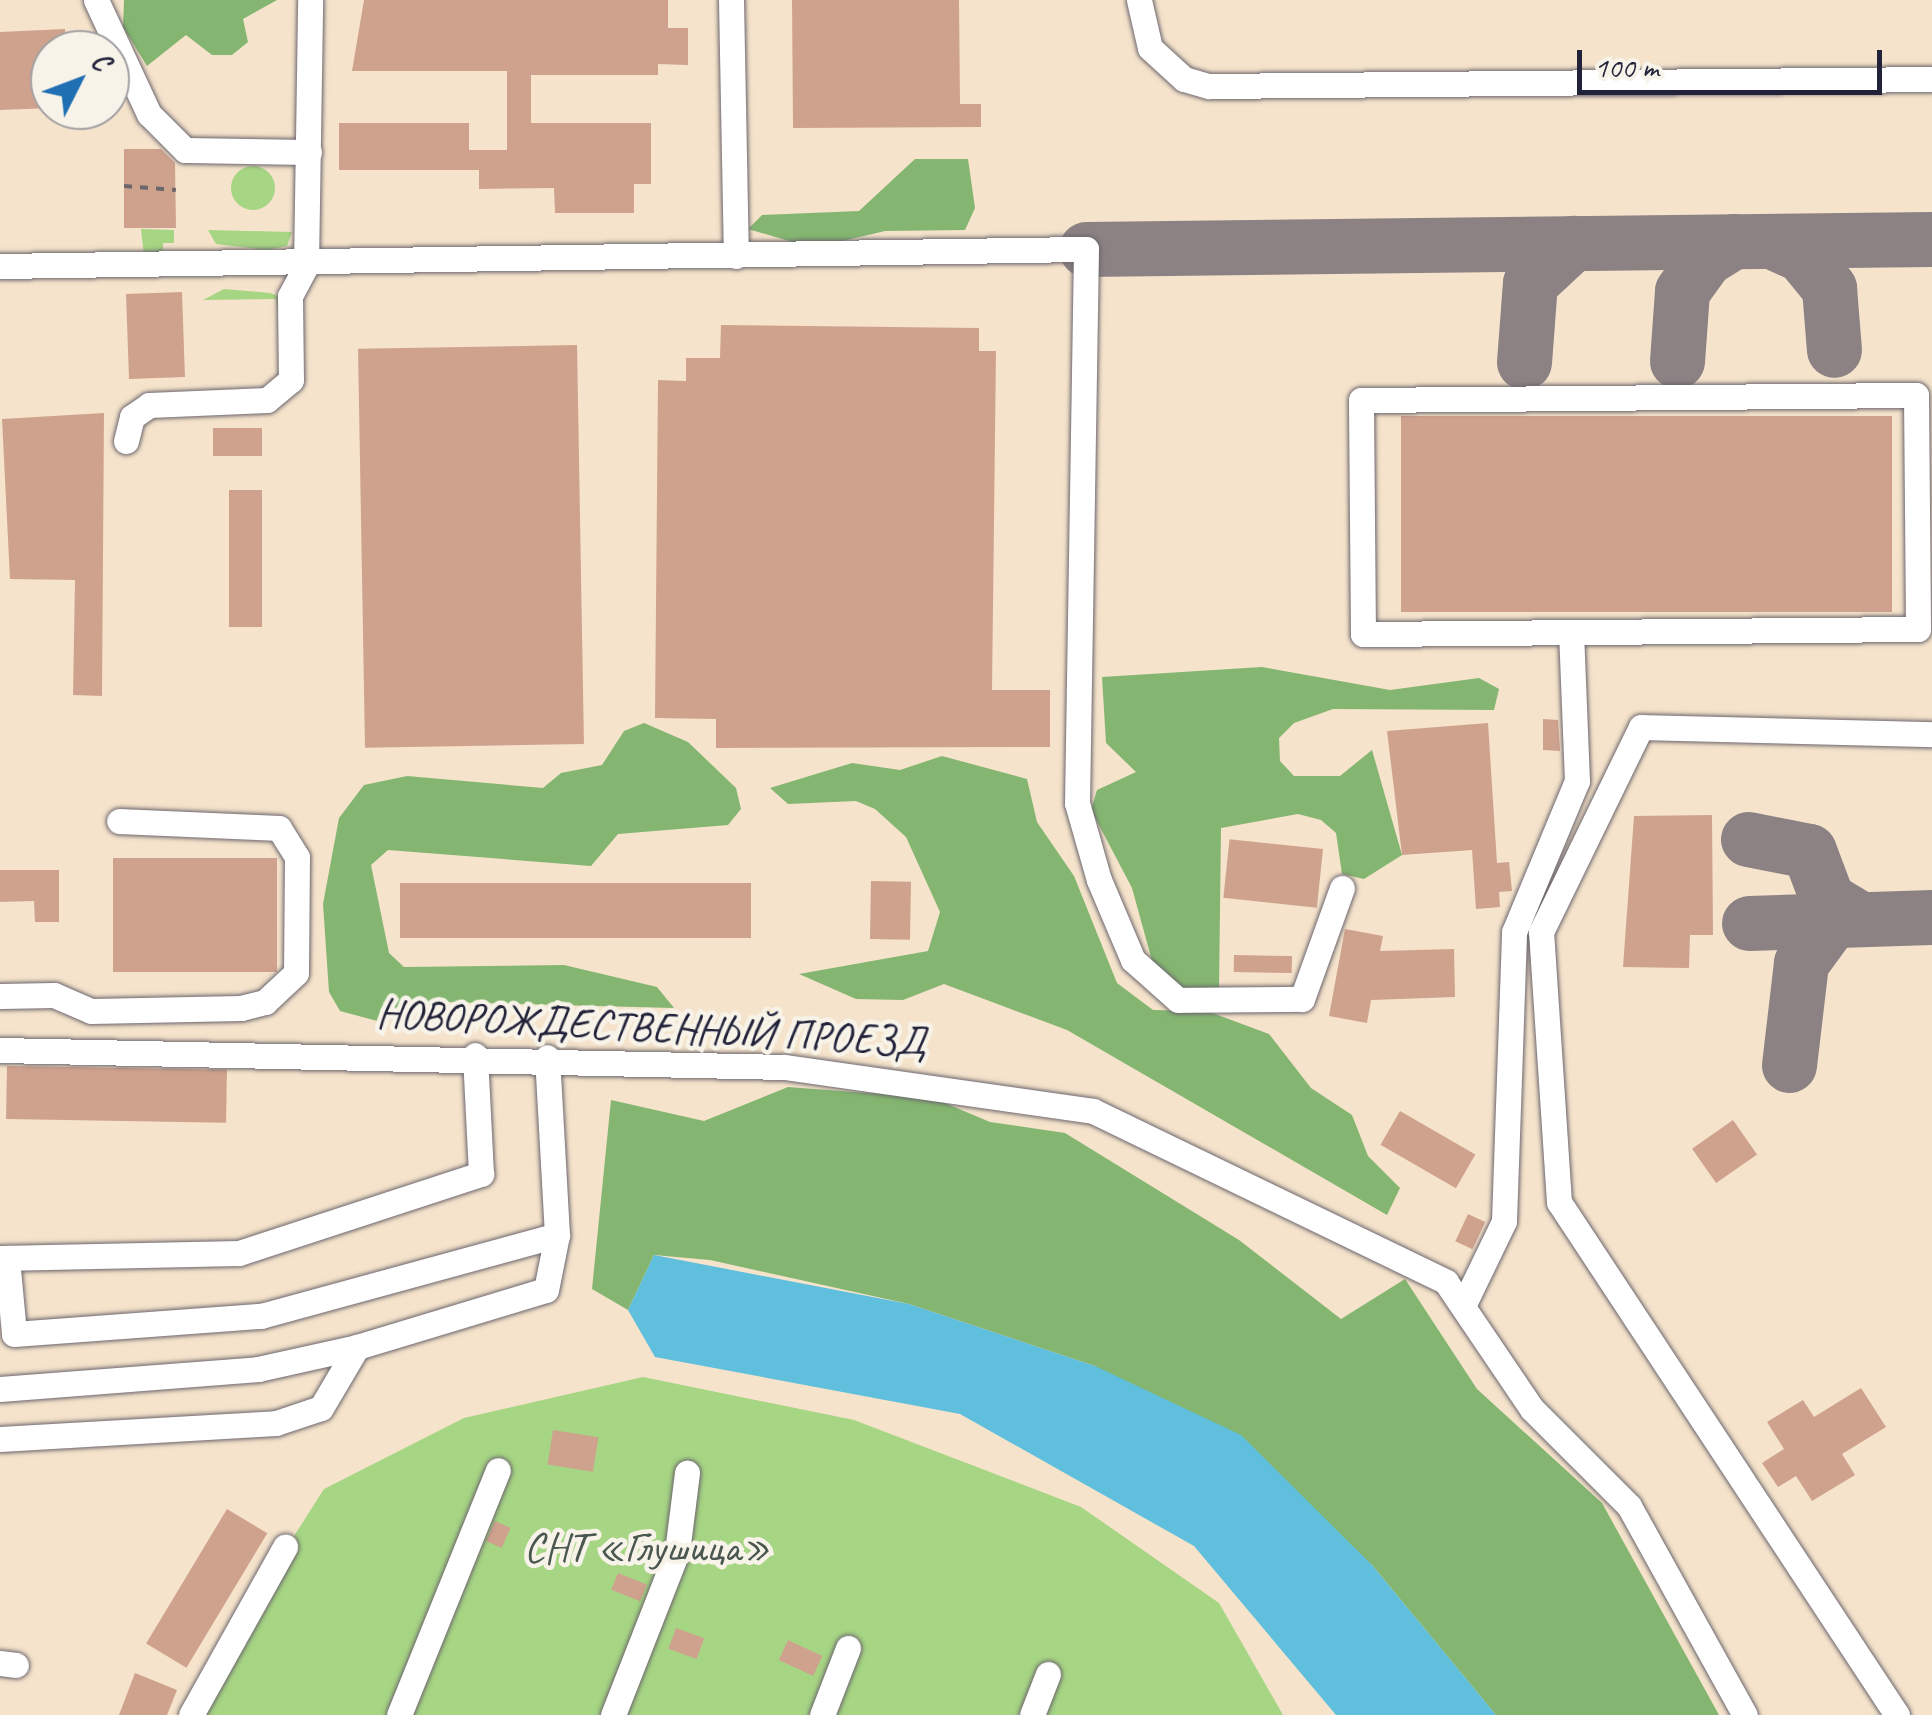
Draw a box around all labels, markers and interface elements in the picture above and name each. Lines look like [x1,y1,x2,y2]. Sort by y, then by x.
north arrow [30,30,130,130]
scale bar [1582,30,1887,92]
text: С [84,44,119,78]
text: 100 m [1594,48,1659,86]
street label: НОВОРОЖДЕСТВЕННЫЙ ПРОЕЗД [375,988,927,1068]
park label: СНТ «Глушица» [524,1523,770,1573]

